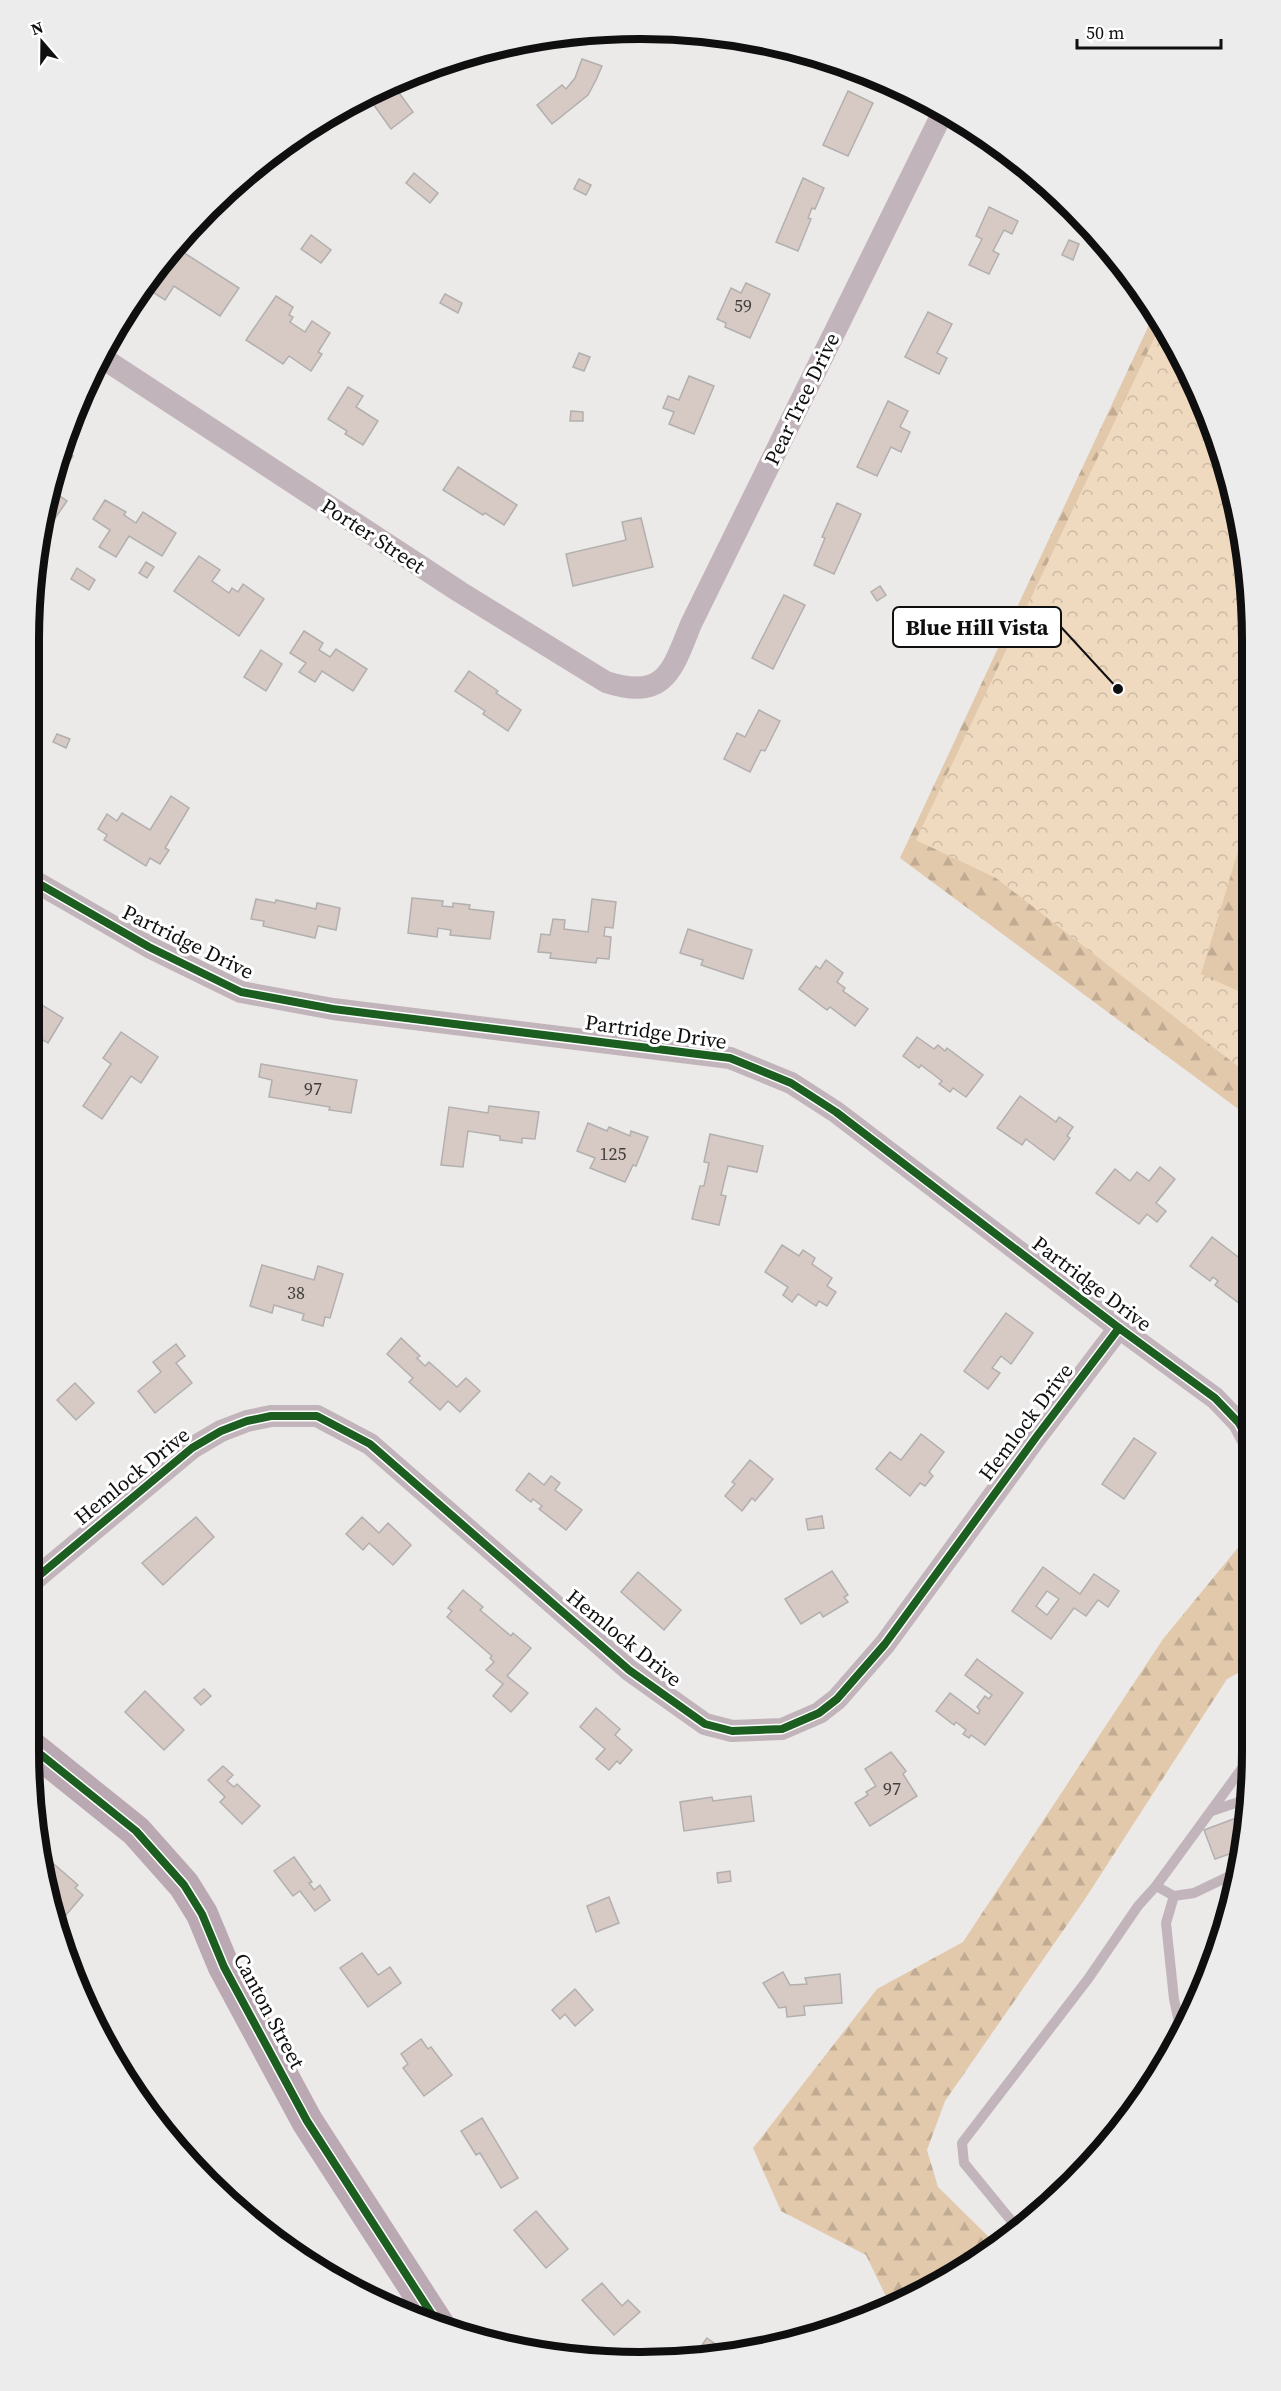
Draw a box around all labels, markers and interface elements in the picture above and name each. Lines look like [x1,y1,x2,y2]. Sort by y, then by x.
north arrow [12,12,72,72]
scale bar [1077,12,1221,50]
text: N [28,15,46,40]
text: 50 m [1086,20,1124,45]
house number: 59 [734,293,752,318]
street label: Pear Tree Drive [757,328,846,470]
street label: Porter Street [316,491,431,580]
callout: Blue Hill Vista [893,607,1061,647]
text: Blue Hill Vista [905,612,1049,642]
street label: Partridge Drive [118,897,259,986]
street label: Partridge Drive [583,1007,729,1056]
house number: 97 [304,1076,322,1101]
house number: 125 [600,1141,627,1166]
street label: Partridge Drive [1027,1229,1158,1338]
house number: 38 [287,1280,305,1305]
street label: Hemlock Drive [972,1357,1079,1487]
street label: Hemlock Drive [68,1420,195,1531]
street label: Hemlock Drive [561,1582,688,1693]
house number: 97 [883,1776,901,1801]
street label: Canton Street [227,1948,312,2074]

